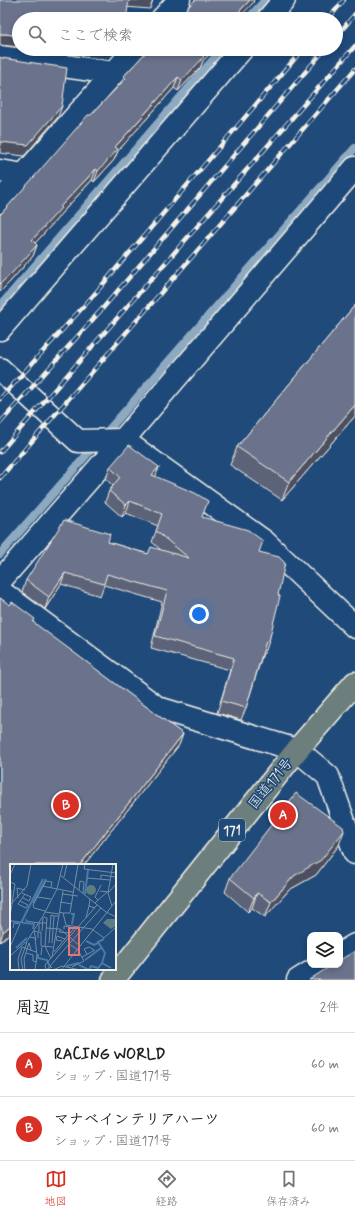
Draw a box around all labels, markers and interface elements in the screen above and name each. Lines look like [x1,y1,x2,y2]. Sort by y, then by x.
search box [12,12,343,56]
icon: search [26,23,48,45]
text: ここで検索 [58,26,133,46]
your location [189,604,209,624]
street label: 国道171号 [245,754,297,813]
pin: B [53,790,79,820]
pin: A [270,800,296,830]
road number: 171 [219,819,245,841]
inset map [10,864,116,970]
map controls [307,932,343,968]
button: layers [307,932,343,968]
text: 周辺 [16,997,50,1019]
text: 2件 [320,999,339,1016]
text: RACING WORLD [54,1045,166,1065]
text: A [25,1056,33,1073]
text: 60 m [311,1056,339,1073]
text: ショップ · 国道171号 [54,1068,172,1085]
text: マナベインテリアハーツ [54,1110,219,1130]
text: B [25,1120,33,1137]
text: 60 m [311,1120,339,1137]
text: ショップ · 国道171号 [54,1133,172,1150]
tab: 地図 [45,1168,67,1209]
tab: 経路 [156,1168,178,1209]
tab: 保存済み [267,1168,311,1209]

